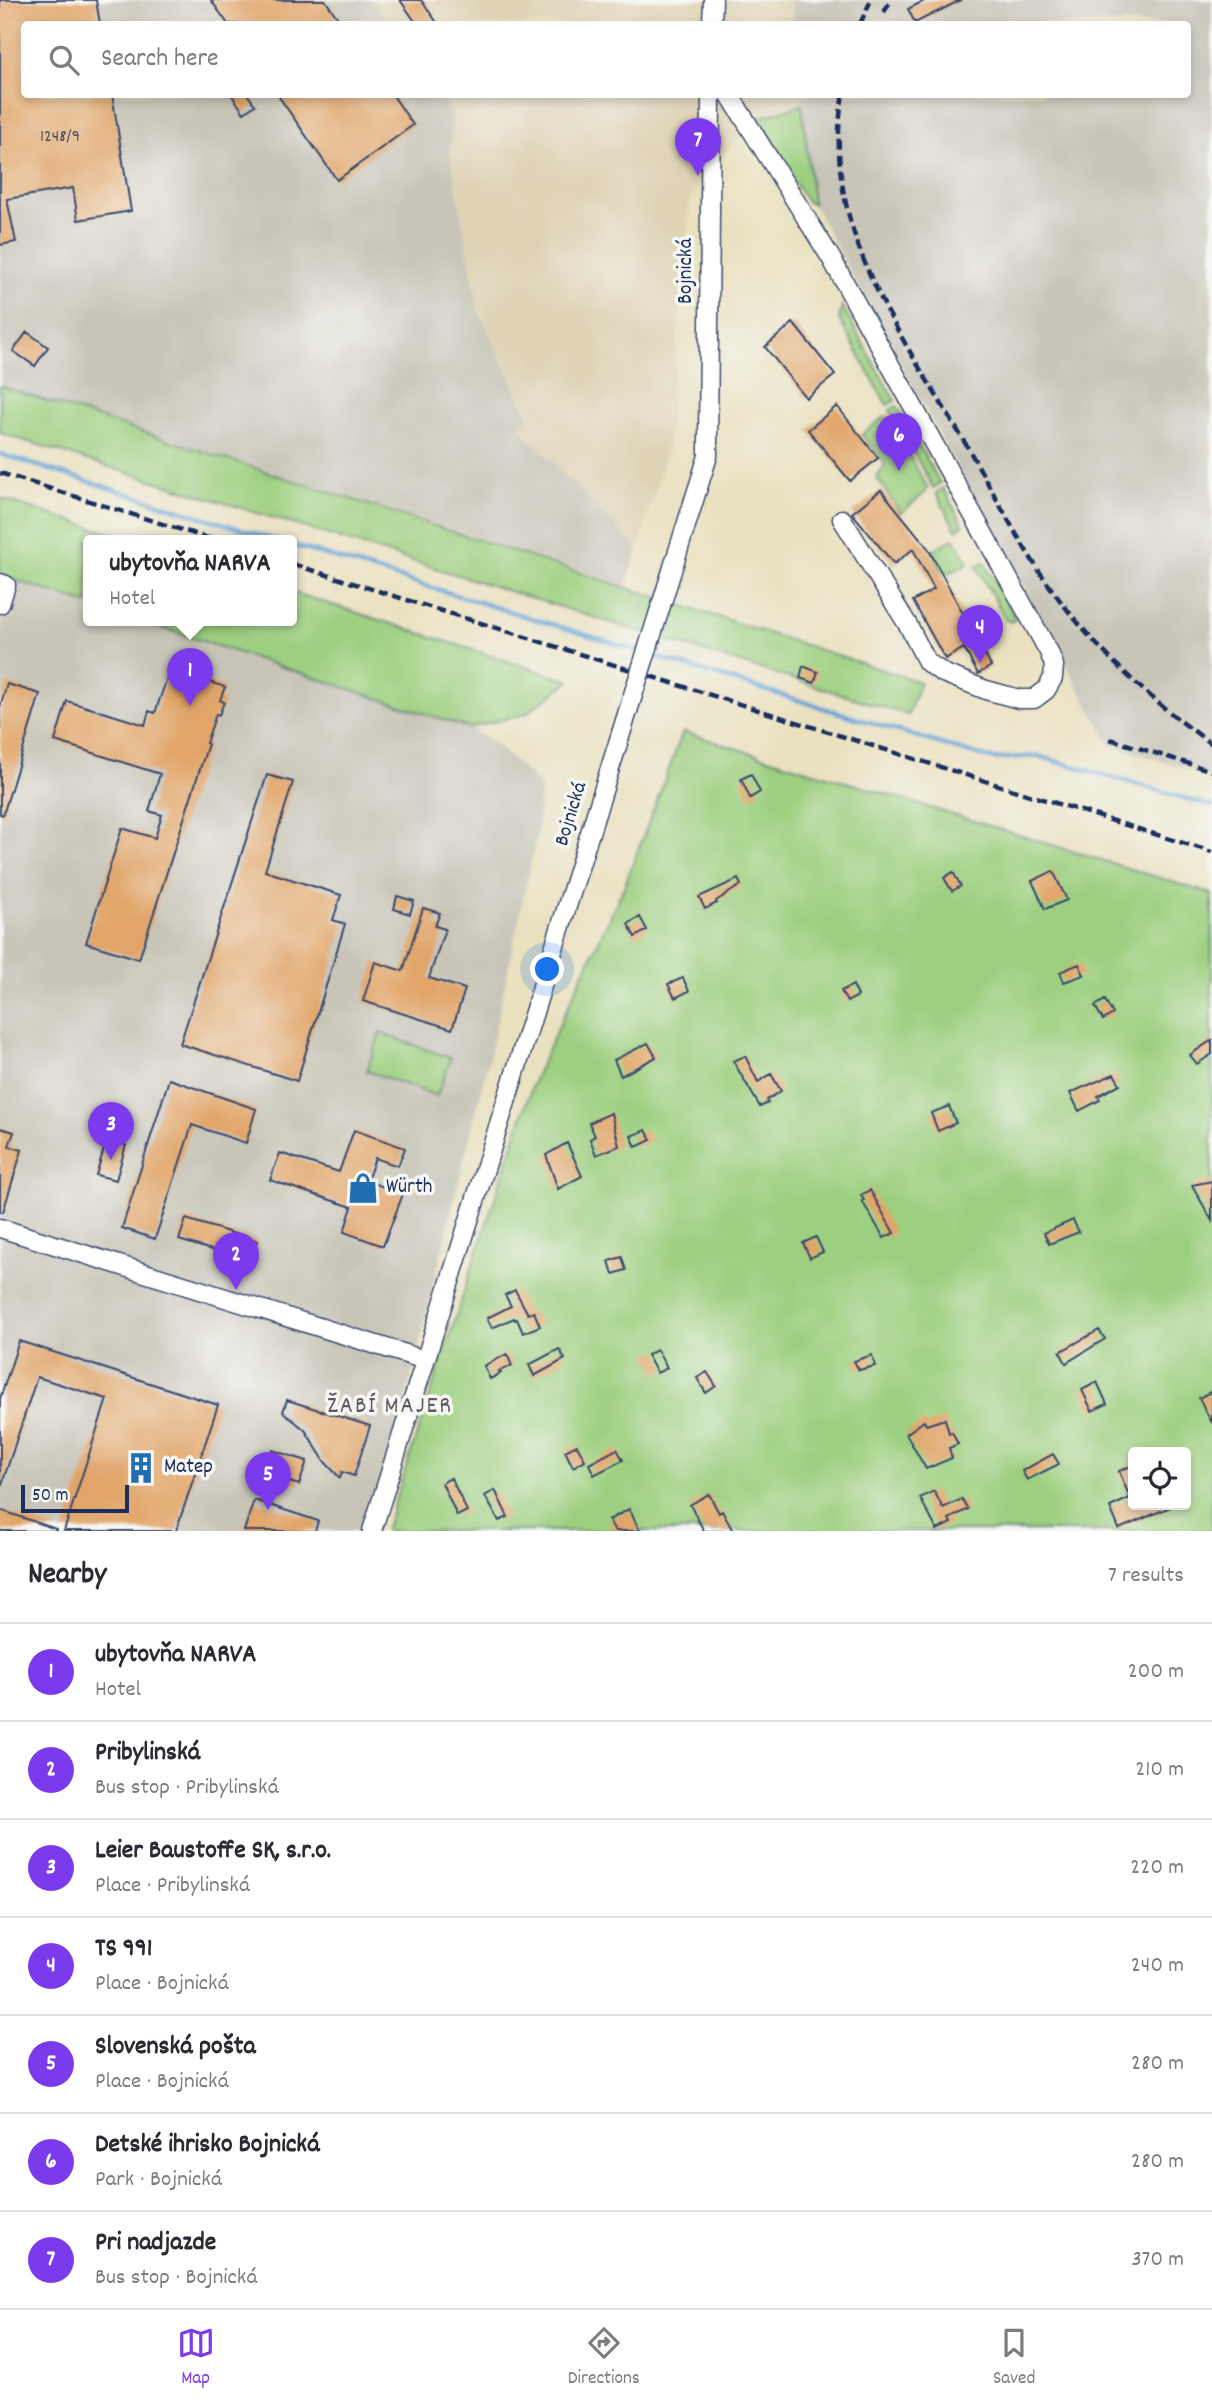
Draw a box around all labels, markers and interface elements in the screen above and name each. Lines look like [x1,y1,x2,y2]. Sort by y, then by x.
search box [21,21,1191,98]
icon: search [45,41,83,79]
text: Search here [101,41,219,78]
pin: 7 [675,118,721,176]
house number: 1248/9 [40,125,80,150]
street label: Bojnická [672,238,702,304]
pin: 6 [876,413,922,471]
popup [83,535,297,626]
text: ubytovňa NARVA [109,546,271,583]
text: Hotel [109,583,155,616]
pin: 4 [957,605,1003,663]
pin: 1 [167,648,213,706]
street label: Bojnická [548,778,596,850]
your location [530,952,564,986]
pin: 3 [88,1102,134,1160]
shop icon: Würth [346,1171,380,1205]
place label: Würth [386,1173,432,1203]
pin: 2 [213,1232,259,1290]
district label: ŽABÍ MAJER [327,1390,453,1424]
map controls [1128,1447,1191,1510]
button: locate [1128,1447,1191,1510]
building icon: Matep [124,1451,158,1485]
pin: 5 [245,1452,291,1510]
place label: Matep [164,1453,213,1483]
scale bar [21,1482,130,1514]
text: 50 m [32,1483,69,1510]
text: Nearby [28,1555,106,1598]
text: 7 results [1108,1560,1184,1593]
text: ubytovňa NARVA [95,1637,257,1674]
text: 1 [48,1656,54,1689]
text: 200 m [1128,1656,1184,1689]
text: Hotel [95,1674,141,1707]
text: Pribylinská [95,1735,201,1772]
text: 2 [46,1754,56,1787]
text: 210 m [1135,1754,1184,1787]
text: Bus stop · Pribylinská [95,1772,279,1805]
text: Leier Baustoffe SK, s.r.o. [95,1833,331,1870]
text: 3 [46,1852,56,1885]
text: 220 m [1130,1852,1184,1885]
text: Place · Pribylinská [95,1870,250,1903]
text: TS 991 [95,1931,152,1968]
text: 4 [46,1950,56,1983]
text: 240 m [1131,1950,1184,1983]
text: Place · Bojnická [95,1968,229,2001]
text: Slovenská pošta [95,2029,256,2066]
text: 5 [46,2048,56,2081]
text: 280 m [1131,2048,1184,2081]
text: Place · Bojnická [95,2066,229,2099]
text: Detské ihrisko Bojnická [95,2127,320,2164]
text: 6 [45,2146,57,2179]
text: 280 m [1131,2146,1184,2179]
text: Park · Bojnická [95,2164,222,2197]
text: Pri nadjazde [95,2225,216,2262]
text: 7 [47,2244,55,2277]
text: 370 m [1131,2244,1184,2277]
text: Bus stop · Bojnická [95,2262,258,2295]
tab: Map [177,2324,215,2393]
tab: Directions [568,2324,640,2393]
tab: Saved [993,2324,1035,2393]

